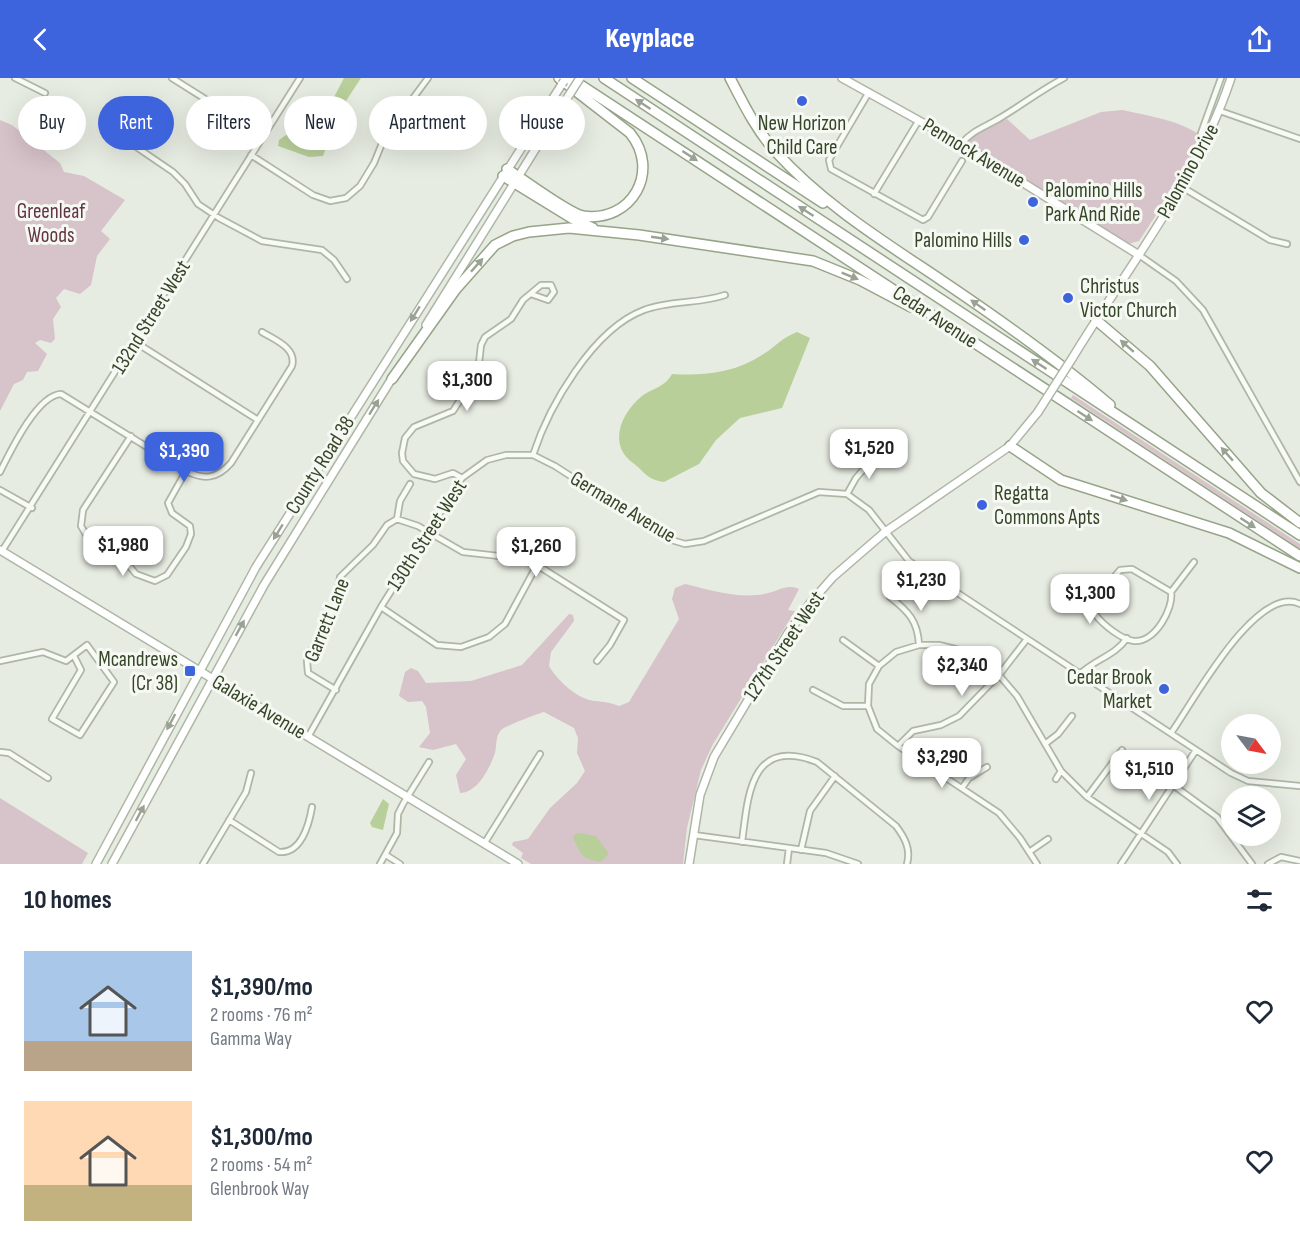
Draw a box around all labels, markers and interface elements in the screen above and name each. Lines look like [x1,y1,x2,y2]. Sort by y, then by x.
icon: back [24,23,57,56]
text: Keyplace [606,23,695,55]
icon: share [1243,23,1276,56]
marker: New Horizon Child Care [795,94,809,108]
chip: Buy [18,96,86,150]
chip: Rent [98,96,174,150]
chip: Filters [186,96,272,150]
chip: New [284,96,357,150]
chip: Apartment [369,96,487,150]
chip: House [499,96,585,150]
one-way arrow [635,98,651,109]
place label: New Horizon Child Care [758,111,846,160]
street label: Pennock Avenue [918,113,1030,193]
street label: Palomino Drive [1152,119,1224,223]
one-way arrow [682,150,698,161]
place label: Palomino Hills Park And Ride [1045,178,1143,227]
marker: Palomino Hills Park And Ride [1026,195,1040,209]
park label: Greenleaf Woods [17,199,86,248]
one-way arrow [798,205,814,217]
place label: Palomino Hills [914,228,1012,253]
marker: Palomino Hills [1017,233,1031,247]
one-way arrow [650,234,669,243]
street label: 132nd Street West [106,256,196,378]
one-way arrow [470,258,483,273]
one-way arrow [842,271,860,281]
place label: Christus Victor Church [1080,274,1177,323]
street label: Cedar Avenue [888,280,982,354]
marker: Christus Victor Church [1061,291,1075,305]
one-way arrow [970,299,986,311]
one-way arrow [410,306,421,322]
one-way arrow [1120,340,1135,353]
one-way arrow [1031,359,1047,370]
pin: $1,300 [418,361,516,412]
text: $1,300 [441,368,493,392]
one-way arrow [369,399,380,415]
one-way arrow [1077,410,1093,421]
street label: County Road 38 [280,411,360,519]
pin: $1,520 [820,429,918,480]
pin: $1,390 [135,432,233,483]
text: $1,520 [844,436,894,460]
text: $1,390 [158,439,210,463]
one-way arrow [1221,446,1234,462]
street label: Germane Avenue [566,466,680,548]
street label: 130th Street West [382,475,472,595]
place label: Regatta Commons Apts [994,481,1100,530]
one-way arrow [1110,494,1128,503]
marker: Regatta Commons Apts [975,498,989,512]
one-way arrow [1240,517,1257,528]
one-way arrow [272,524,283,541]
pin: $1,980 [74,526,172,577]
pin: $1,260 [487,527,585,578]
text: $1,980 [97,533,149,557]
text: $1,260 [511,534,561,558]
pin: $1,230 [872,561,970,612]
text: $1,230 [896,568,946,592]
pin: $1,300 [1041,574,1139,625]
street label: Garrett Lane [299,575,355,665]
text: $1,300 [1064,581,1116,605]
street label: 127th Street West [738,586,830,706]
one-way arrow [235,619,245,636]
pin: $2,340 [913,646,1011,697]
place label: Mcandrews (Cr 38) [98,647,178,696]
text: $2,340 [936,653,988,677]
marker: Mcandrews (Cr 38) [183,664,197,678]
place label: Cedar Brook Market [1067,665,1152,714]
street label: Galaxie Avenue [207,669,311,745]
marker: Cedar Brook Market [1157,682,1171,696]
one-way arrow [166,714,176,731]
north arrow [1221,714,1281,774]
map controls [1221,714,1281,846]
pin: $3,290 [893,738,991,789]
text: $3,290 [916,745,968,769]
pin: $1,510 [1100,750,1198,801]
text: $1,510 [1124,757,1174,781]
button: layers [1221,786,1281,846]
one-way arrow [135,804,145,821]
icon: filters [1243,884,1276,917]
text: 10 homes [24,885,112,916]
text: $1,390/mo [210,972,313,1003]
icon: home [72,975,144,1047]
icon: heart [1243,995,1276,1028]
text: 2 rooms · 76 m² [210,1003,313,1027]
text: Gamma Way [210,1027,292,1051]
text: $1,300/mo [210,1122,313,1153]
icon: home [72,1125,144,1197]
icon: heart [1243,1145,1276,1178]
text: 2 rooms · 54 m² [210,1153,312,1177]
text: Glenbrook Way [210,1177,309,1201]

